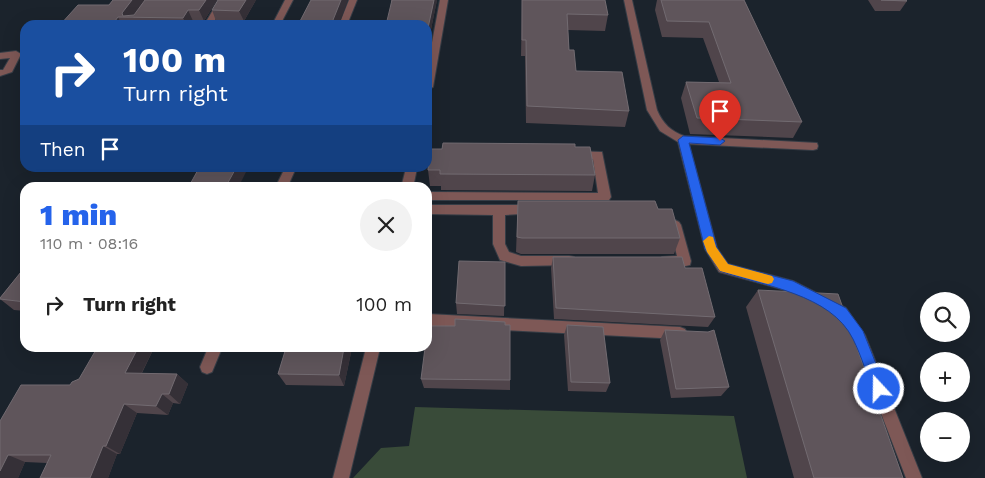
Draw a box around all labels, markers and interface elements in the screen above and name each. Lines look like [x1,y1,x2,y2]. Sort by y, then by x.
text: 100 m [123,39,226,81]
icon: right [40,40,105,105]
text: Turn right [123,81,228,106]
pin [699,90,741,141]
icon: arrive [706,97,734,125]
icon: arrive [96,135,124,163]
text: Then [40,138,86,161]
text: 1 min [40,197,117,232]
button: close [360,199,412,251]
text: 110 m · 08:16 [40,234,138,253]
icon: right [40,291,68,319]
map controls [920,292,970,462]
button: search [920,292,970,342]
text: Turn right [83,293,176,316]
text: 100 m [356,293,412,316]
button: + [920,352,970,402]
position arrow [852,362,904,414]
button: − [920,412,970,462]

